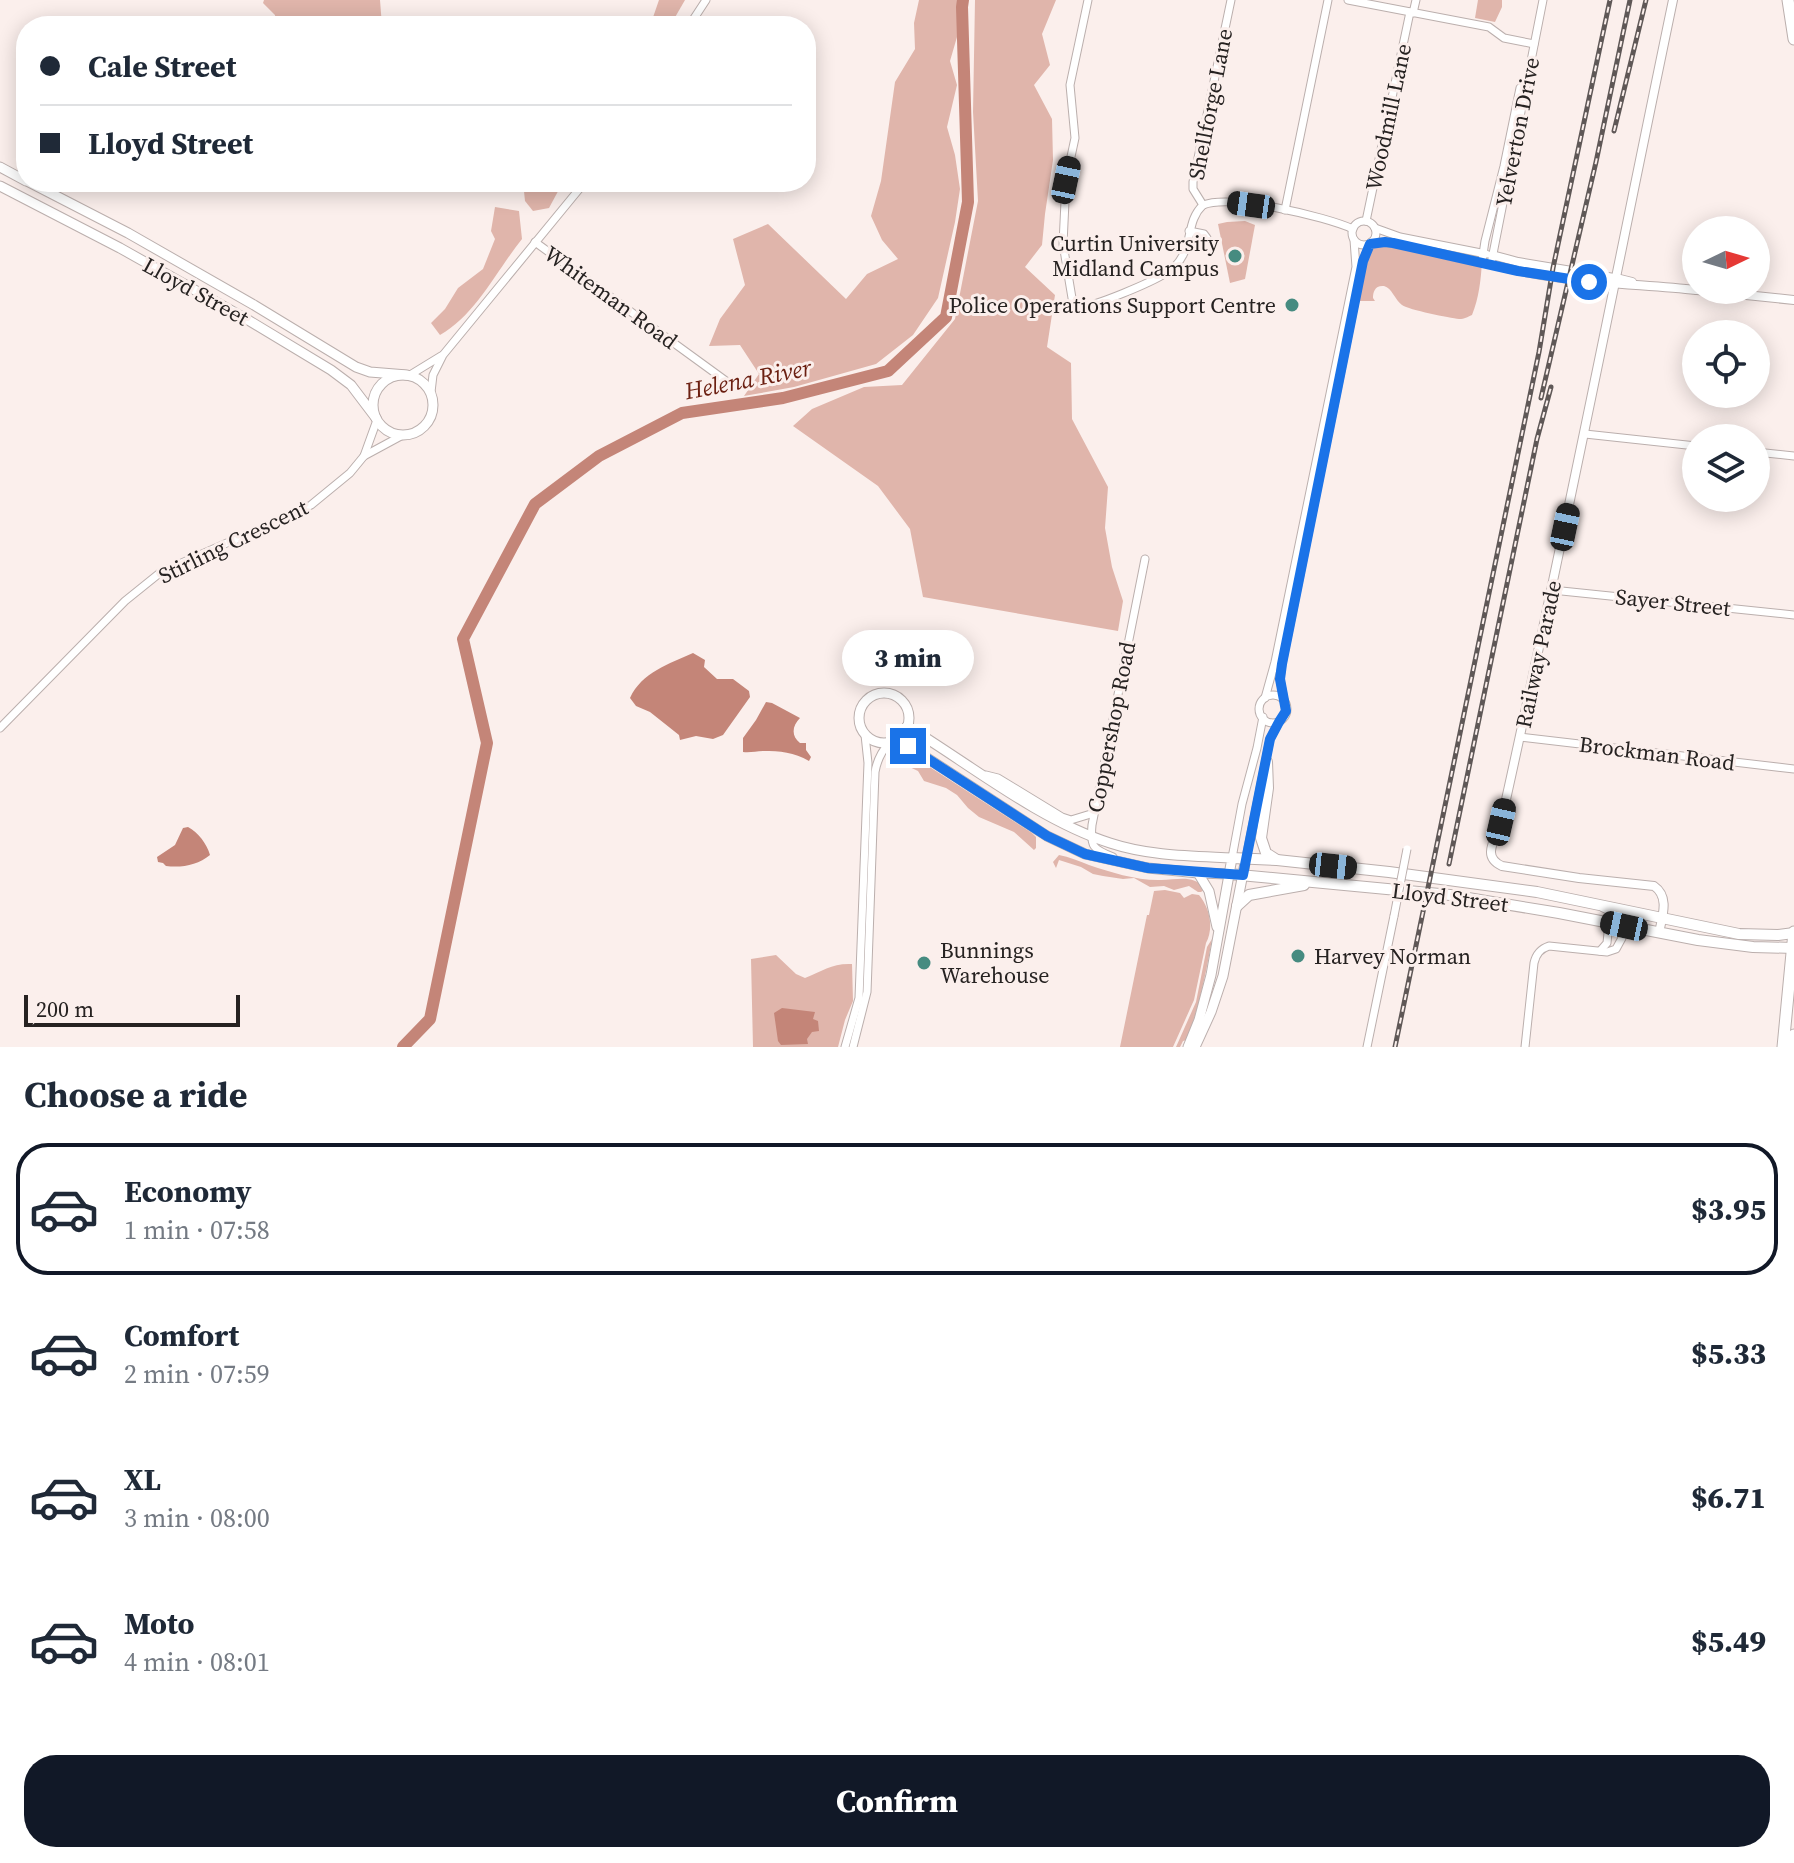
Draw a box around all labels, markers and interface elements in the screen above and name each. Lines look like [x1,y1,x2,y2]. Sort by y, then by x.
street label: Shellforge Lane [1181,26,1239,182]
street label: Woodmill Lane [1358,41,1418,193]
text: Cale Street [88,46,236,87]
street label: Yelverton Drive [1488,55,1546,209]
text: Lloyd Street [88,123,253,164]
car [1049,154,1083,206]
car [1226,190,1276,220]
north arrow [1682,216,1770,304]
map controls [1682,216,1770,512]
place label: Curtin University Midland Campus [1050,228,1220,283]
street label: Whiteman Road [538,238,684,356]
marker: Curtin University Midland Campus [1226,247,1244,265]
street label: Lloyd Street [138,250,255,333]
route start [1571,264,1607,300]
place label: Police Operations Support Centre [949,290,1276,320]
marker: Police Operations Support Centre [1283,296,1301,314]
button: locate [1682,320,1770,408]
water label: Helena River [681,350,816,408]
button: layers [1682,424,1770,512]
street label: Stirling Crescent [153,491,314,590]
car [1548,501,1582,553]
street label: Railway Parade [1508,577,1568,731]
street label: Sayer Street [1614,581,1733,623]
callout: 3 min [842,630,974,686]
street label: Coppershop Road [1080,638,1142,815]
text: 3 min [874,640,942,676]
route end [890,728,926,764]
street label: Brockman Road [1577,729,1737,778]
car [1484,796,1518,848]
car [1308,852,1358,880]
street label: Lloyd Street [1390,875,1511,919]
car [1598,909,1650,943]
place label: Bunnings Warehouse [940,935,1049,990]
place label: Harvey Norman [1314,941,1471,971]
marker: Harvey Norman [1289,947,1307,965]
marker: Bunnings Warehouse [915,954,933,972]
scale bar [24,991,240,1027]
text: 200 m [36,994,94,1024]
text: Choose a ride [24,1070,247,1119]
text: Economy [124,1171,252,1212]
icon: car [28,1173,100,1245]
text: $3.95 [1691,1189,1766,1230]
text: 1 min · 07:58 [124,1212,270,1248]
text: Comfort [124,1315,239,1356]
icon: car [28,1317,100,1389]
text: $5.33 [1691,1333,1766,1374]
text: 2 min · 07:59 [124,1356,270,1392]
text: XL [124,1459,161,1500]
icon: car [28,1461,100,1533]
text: $6.71 [1691,1477,1766,1518]
text: 3 min · 08:00 [124,1500,270,1536]
text: Moto [124,1603,195,1644]
icon: car [28,1605,100,1677]
text: $5.49 [1691,1621,1766,1662]
text: 4 min · 08:01 [124,1644,270,1680]
button: Confirm [24,1755,1770,1847]

